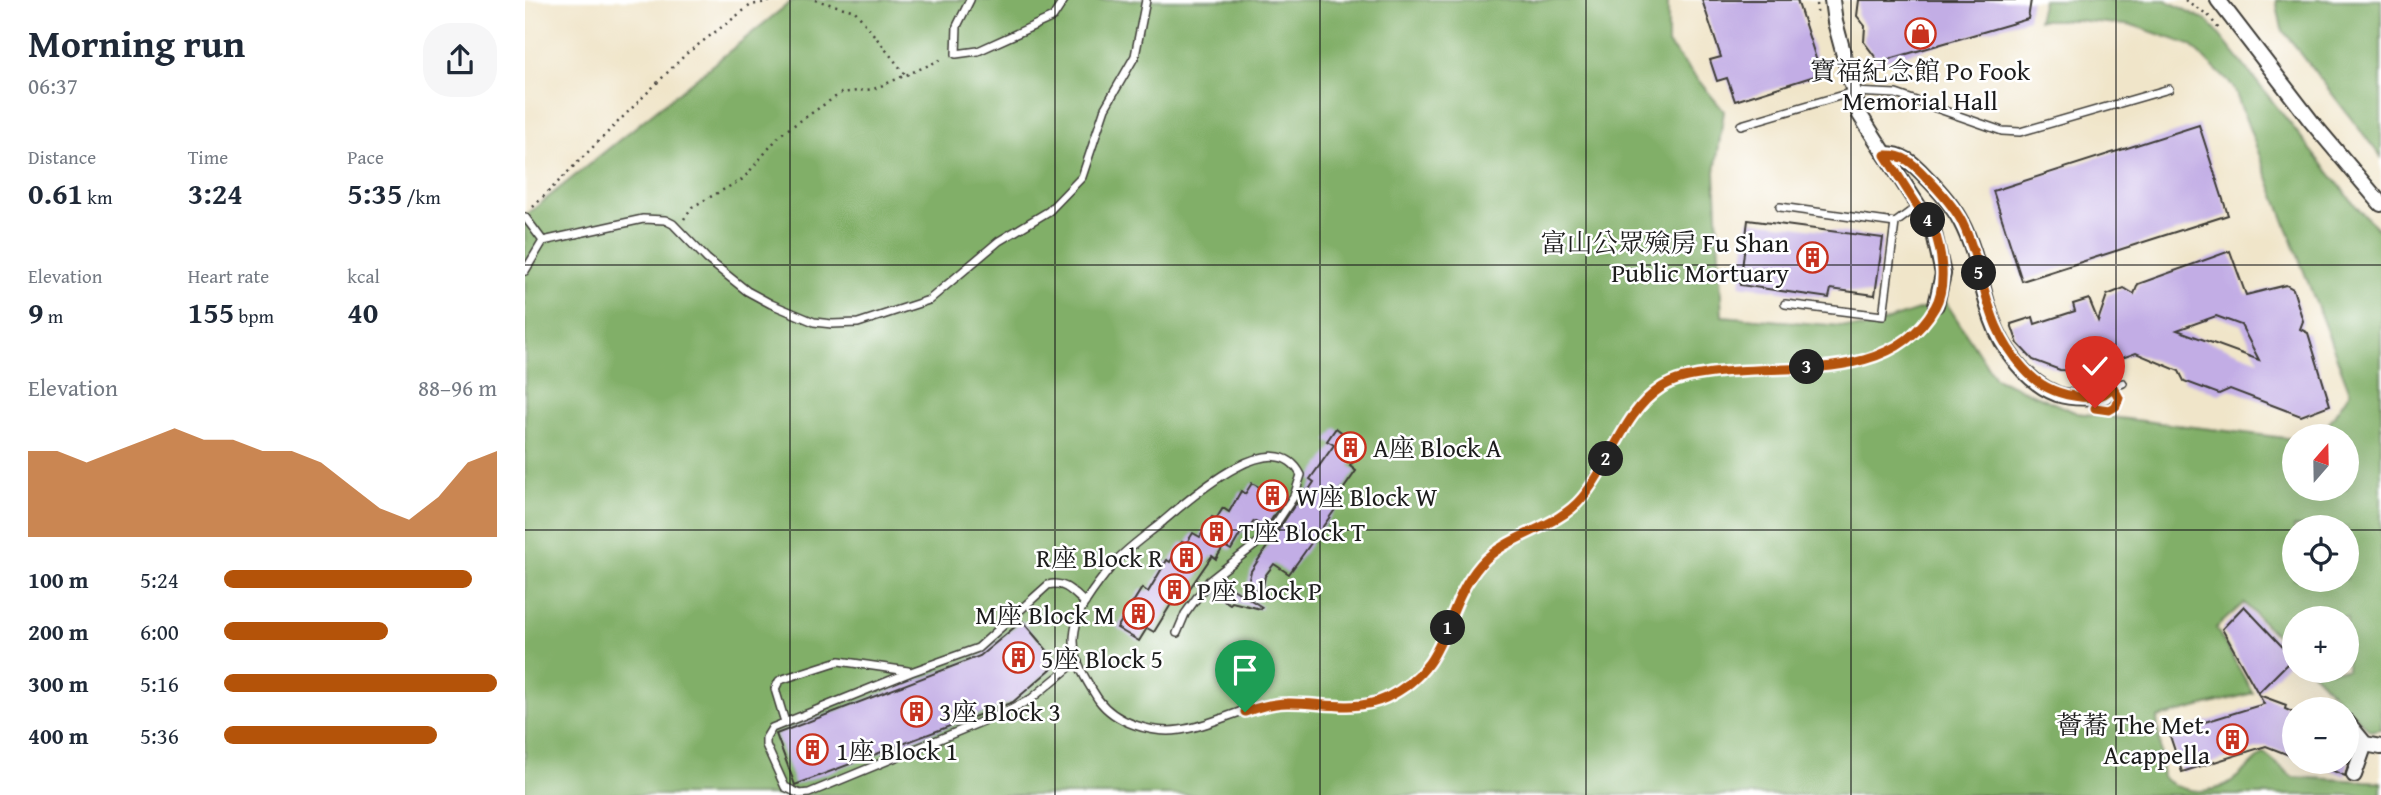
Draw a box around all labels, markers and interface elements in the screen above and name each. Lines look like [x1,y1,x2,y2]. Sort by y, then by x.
text: Morning run [28,15,245,71]
shop icon: 寶福紀念館 Po Fook Memorial Hall [1903,17,1937,51]
button: share [423,23,497,97]
place label: 寶福紀念館 Po Fook Memorial Hall [1810,51,2031,120]
text: 06:37 [28,69,78,102]
text: Distance [28,143,96,171]
text: Time [188,143,228,171]
text: Pace [347,143,384,171]
text: 0.61 [28,171,83,215]
text: 3:24 [188,171,243,215]
text: 5:35 [347,171,402,215]
text: km [83,183,112,211]
text: /km [402,183,441,211]
pin: 4 [1911,202,1945,238]
text: 4 [1923,205,1932,233]
place label: 富山公眾殮房 Fu Shan Public Mortuary [1541,223,1789,292]
building icon: 富山公眾殮房 Fu Shan Public Mortuary [1795,240,1829,274]
pin: 5 [1961,256,1997,290]
text: 5 [1974,258,1983,286]
text: Elevation [28,262,102,290]
text: Heart rate [188,262,269,290]
text: kcal [347,262,380,290]
text: 9 [28,290,44,334]
text: 155 [188,290,234,334]
text: 40 [347,290,378,334]
text: m [44,302,63,330]
text: bpm [234,302,274,330]
pin [2065,336,2125,408]
icon: check [2076,347,2114,385]
pin: 3 [1789,350,1825,384]
text: 3 [1802,352,1811,380]
text: Elevation [28,371,118,404]
text: 88–96 m [418,371,497,404]
north arrow [2282,424,2359,500]
map controls [2282,424,2359,774]
place label: A座 Block A [1373,428,1502,467]
building icon: A座 Block A [1333,430,1367,464]
pin: 2 [1589,442,1623,476]
text: 2 [1601,444,1610,472]
place label: W座 Block W [1296,477,1437,516]
building icon: W座 Block W [1256,479,1290,513]
place label: T座 Block T [1239,512,1366,551]
building icon: T座 Block T [1199,514,1233,548]
button: locate [2282,515,2359,592]
place label: R座 Block R [1036,538,1163,577]
building icon: R座 Block R [1169,540,1203,574]
text: 100 m [28,563,89,596]
text: 5:24 [140,563,179,596]
place label: P座 Block P [1197,571,1322,610]
building icon: P座 Block P [1157,573,1191,607]
place label: M座 Block M [975,595,1115,634]
building icon: M座 Block M [1121,597,1155,631]
button: + [2282,606,2359,683]
pin: 1 [1431,610,1465,646]
text: 1 [1443,613,1452,641]
text: 200 m [28,615,89,648]
text: 6:00 [140,615,179,648]
place label: 5座 Block 5 [1041,639,1163,678]
pin [1215,640,1275,712]
building icon: 5座 Block 5 [1001,641,1035,675]
icon: arrive [1226,651,1264,689]
text: 300 m [28,667,89,700]
text: 5:16 [140,667,179,700]
place label: 3座 Block 3 [939,692,1061,731]
building icon: 3座 Block 3 [899,694,933,728]
button: − [2282,697,2359,774]
place label: 薈蕎 The Met. Acappella [2056,705,2211,774]
text: 400 m [28,719,89,752]
text: 5:36 [140,719,179,752]
building icon: 薈蕎 The Met. Acappella [2216,722,2250,756]
place label: 1座 Block 1 [836,731,958,770]
building icon: 1座 Block 1 [796,733,830,767]

